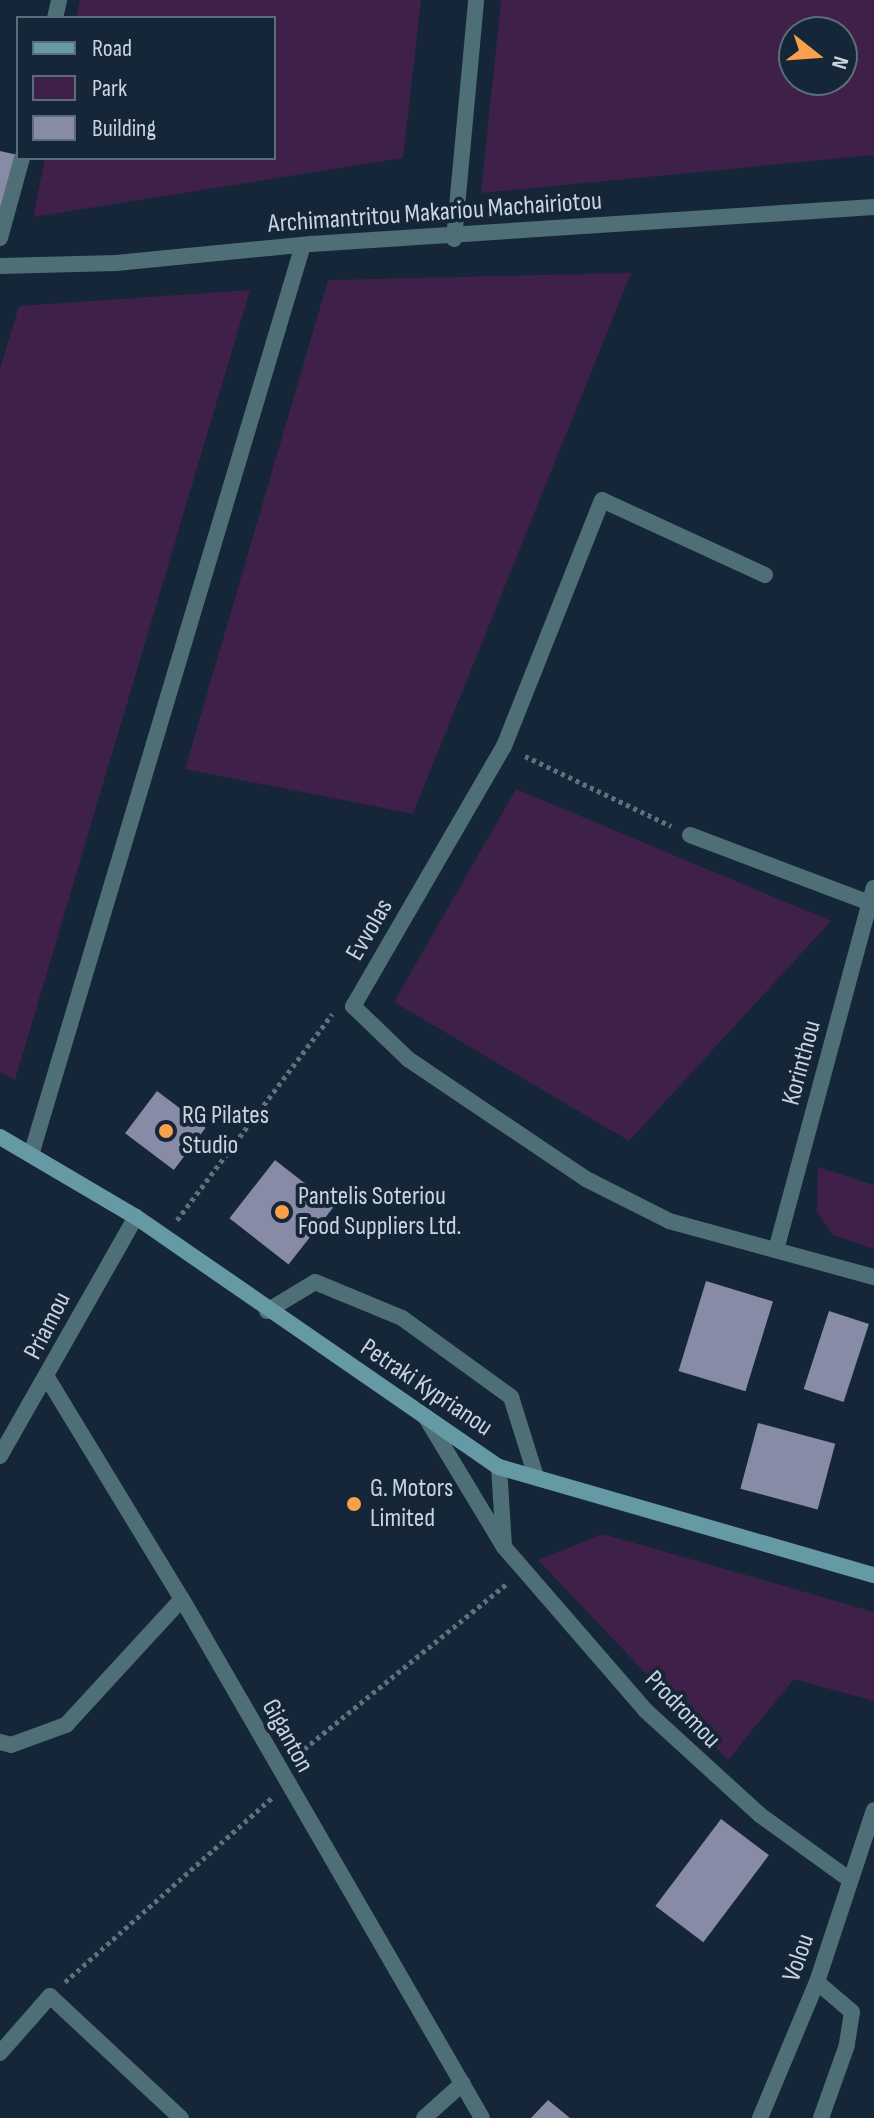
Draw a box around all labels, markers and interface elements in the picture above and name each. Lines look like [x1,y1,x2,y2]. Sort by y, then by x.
legend [16,16,276,160]
north arrow [778,16,858,96]
text: Road [92,34,132,63]
text: N [825,53,854,72]
text: Park [92,74,127,103]
text: Building [92,114,156,143]
street label: Archimantritou Makariou Machairiotou [267,186,603,240]
street label: EvvoIas [340,894,400,966]
street label: Korinthou [776,1017,828,1109]
place label: RG Pilates Studio [182,1100,269,1162]
marker: RG Pilates Studio [157,1122,175,1140]
place label: Pantelis Soteriou Food Suppliers Ltd. [298,1181,461,1242]
marker: Pantelis Soteriou Food Suppliers Ltd. [273,1203,291,1221]
street label: Priamou [18,1287,78,1365]
street label: Petraki Kyprianou [354,1333,498,1443]
place label: G. Motors Limited [370,1473,453,1534]
marker: G. Motors Limited [345,1495,363,1513]
street label: Prodromou [637,1665,727,1755]
street label: Giganton [254,1694,320,1778]
street label: Volou [776,1930,822,1986]

